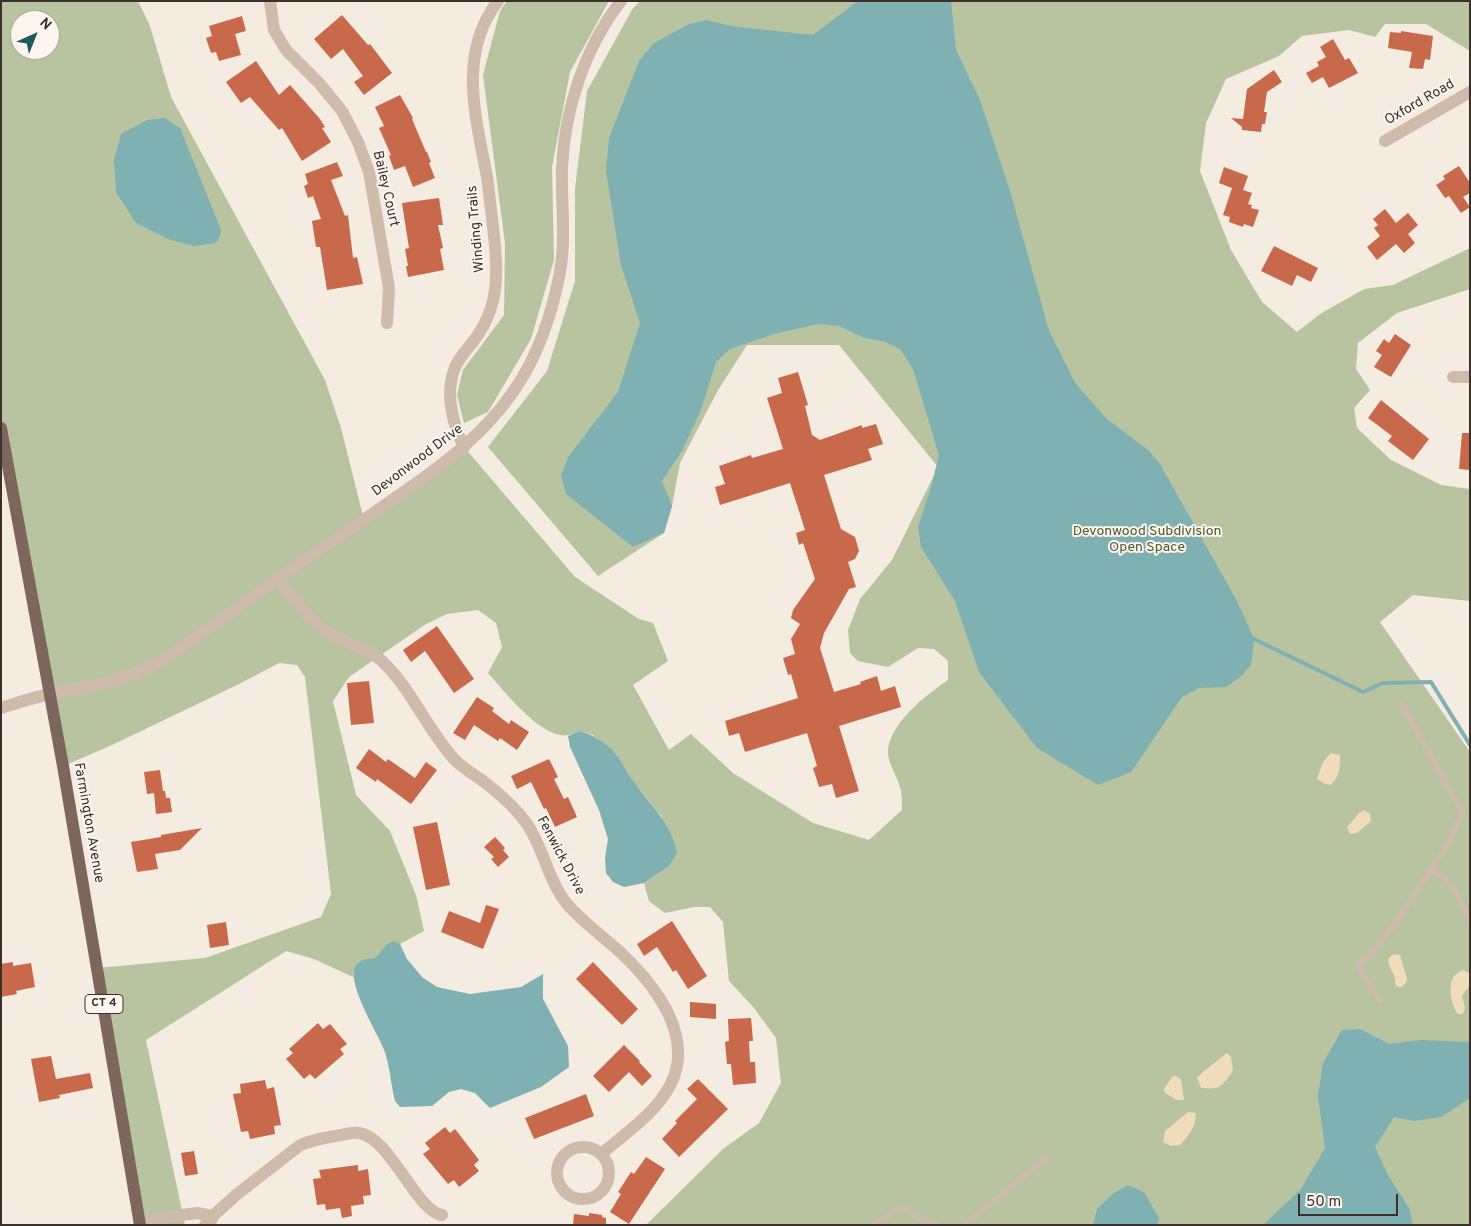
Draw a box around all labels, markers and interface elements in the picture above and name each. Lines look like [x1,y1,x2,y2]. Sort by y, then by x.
north arrow [10,10,60,60]
text: N [36,15,55,34]
street label: Oxford Road [1382,76,1458,130]
street label: Bailey Court [368,149,402,229]
street label: Winding Trails [465,185,489,273]
street label: Devonwood Drive [369,421,467,501]
park label: Devonwood Subdivision Open Space [1073,524,1221,556]
street label: Farmington Avenue [69,762,107,884]
street label: Fenwick Drive [532,814,588,898]
road number: CT 4 [85,994,123,1014]
scale bar [1301,1184,1401,1216]
text: 50 m [1306,1193,1341,1212]

